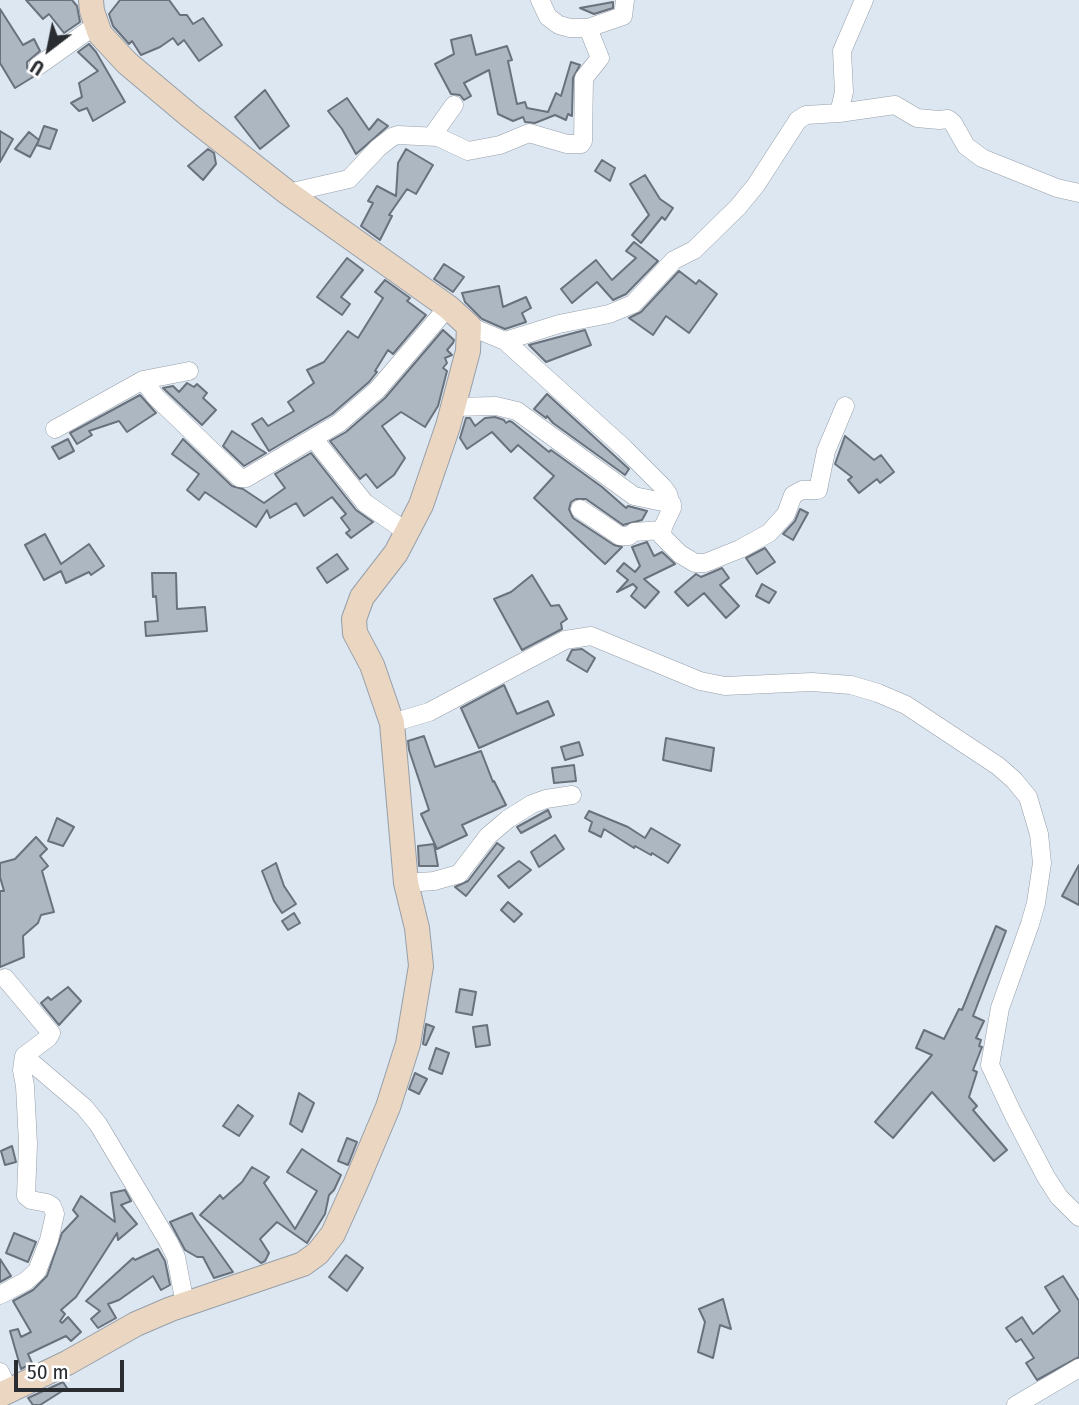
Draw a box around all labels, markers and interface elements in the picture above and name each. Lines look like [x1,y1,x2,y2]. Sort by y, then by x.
north arrow [14,14,84,84]
text: U [27,55,48,80]
scale bar [18,1346,128,1390]
text: 50 m [27,1359,69,1385]

